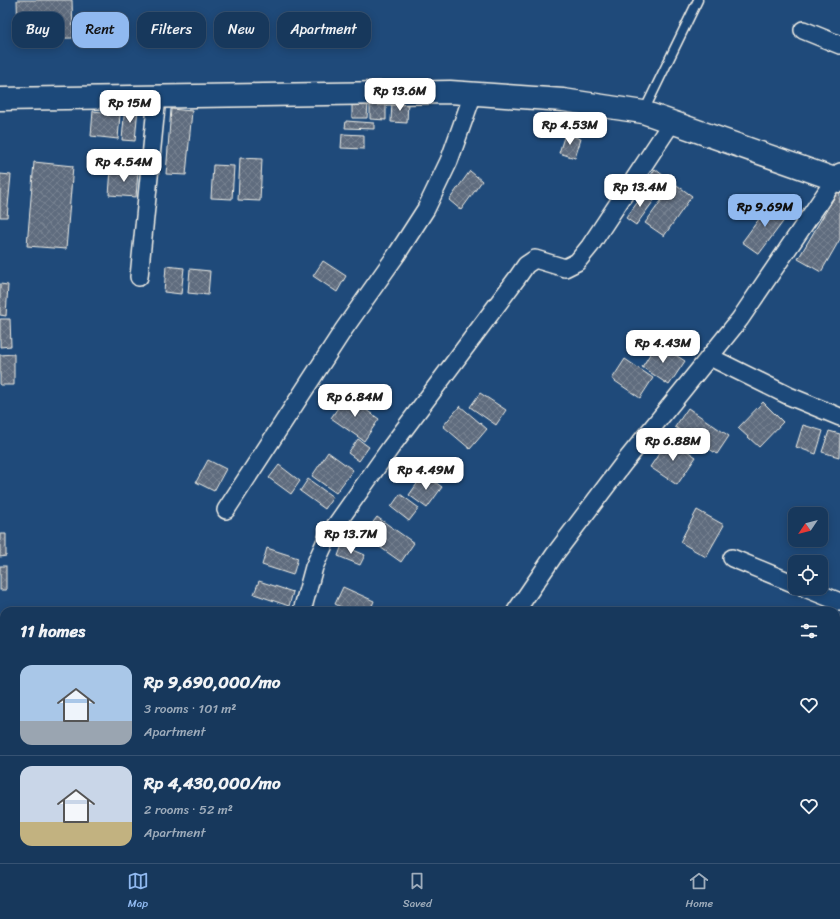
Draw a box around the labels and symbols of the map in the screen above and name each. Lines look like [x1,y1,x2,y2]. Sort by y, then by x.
pin: Rp 13.6M [359,78,441,112]
pin: Rp 15M [97,90,163,124]
pin: Rp 4.53M [529,112,611,146]
pin: Rp 4.54M [83,149,165,183]
pin: Rp 13.4M [599,174,681,208]
pin: Rp 9.69M [724,194,806,228]
pin: Rp 4.43M [622,330,704,364]
pin: Rp 6.84M [314,384,396,418]
pin: Rp 6.88M [632,428,714,462]
pin: Rp 4.49M [385,457,467,491]
north arrow [788,507,828,547]
pin: Rp 13.7M [310,521,392,555]

